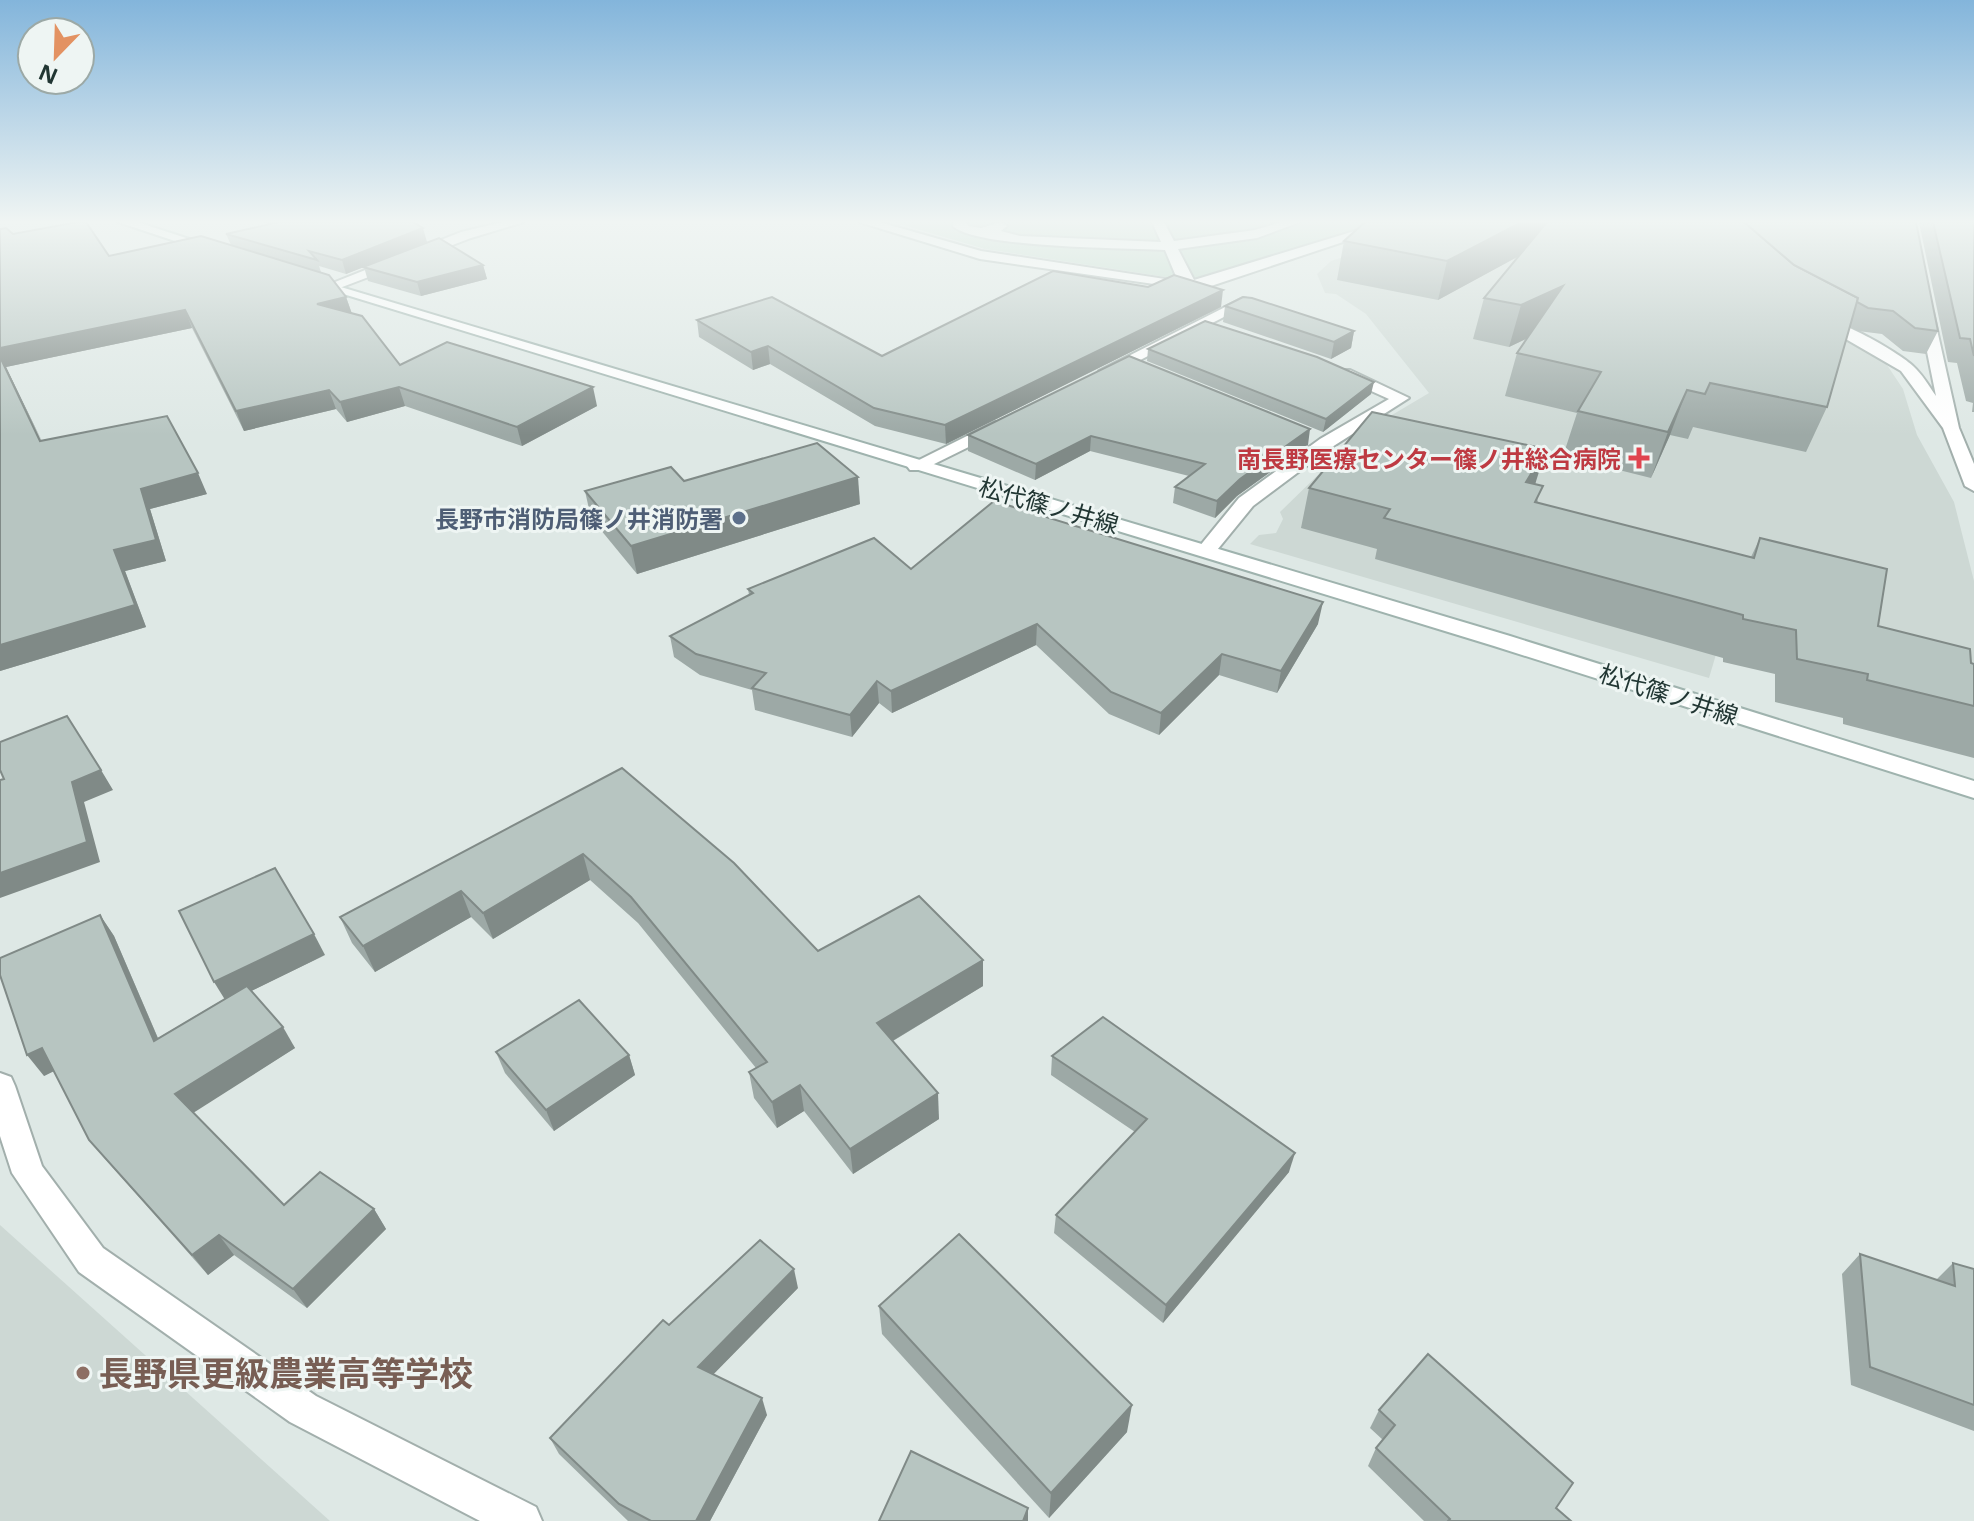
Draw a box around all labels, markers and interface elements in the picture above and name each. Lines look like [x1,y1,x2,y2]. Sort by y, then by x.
north arrow [16,16,96,96]
text: N [34,58,62,93]
place label: 南長野医療センター篠ノ井総合病院 [1237,442,1621,475]
marker: 南長野医療センター篠ノ井総合病院 [1628,447,1650,469]
street label: 松代篠ノ井線 [975,469,1123,541]
place label: 長野市消防局篠ノ井消防署 [435,502,723,535]
marker: 長野市消防局篠ノ井消防署 [730,509,748,527]
street label: 松代篠ノ井線 [1595,656,1743,732]
place label: 長野県更級農業高等学校 [99,1350,473,1396]
marker: 長野県更級農業高等学校 [74,1364,92,1382]

